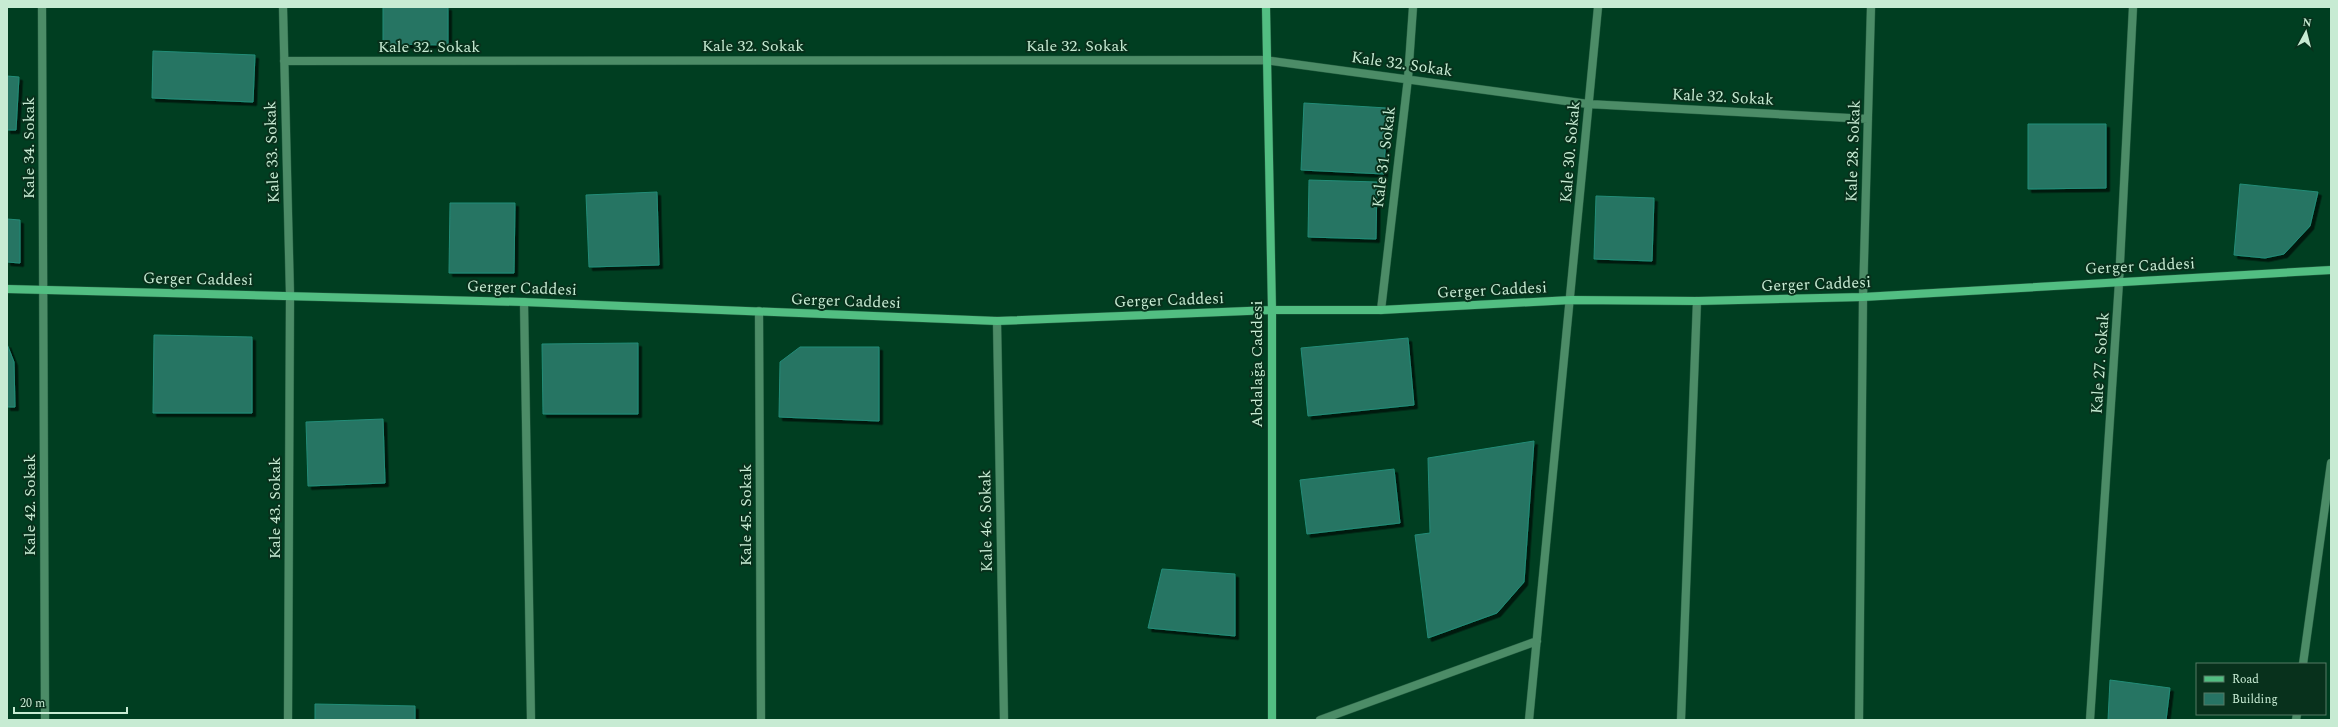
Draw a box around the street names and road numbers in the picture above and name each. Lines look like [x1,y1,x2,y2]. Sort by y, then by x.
street label: Kale 32. Sokak [702,34,804,58]
street label: Kale 32. Sokak [1026,34,1128,58]
street label: Kale 32. Sokak [378,35,480,59]
street label: Kale 32. Sokak [1350,45,1454,83]
street label: Kale 32. Sokak [1671,82,1775,112]
street label: Kale 34. Sokak [17,97,41,199]
street label: Kale 28. Sokak [1839,99,1867,202]
street label: Kale 33. Sokak [258,100,286,203]
street label: Kale 30. Sokak [1554,100,1586,204]
street label: Kale 31. Sokak [1366,105,1402,209]
street label: Gerger Caddesi [2084,251,2196,281]
street label: Gerger Caddesi [143,266,253,292]
street label: Gerger Caddesi [1761,270,1871,298]
street label: Gerger Caddesi [467,274,577,302]
street label: Gerger Caddesi [1436,275,1548,305]
street label: Gerger Caddesi [1114,286,1224,314]
street label: Gerger Caddesi [791,287,901,315]
street label: Abdalağa Caddesi [1245,300,1269,428]
street label: Kale 27. Sokak [2084,311,2116,415]
street label: Kale 42. Sokak [18,454,42,556]
street label: Kale 43. Sokak [263,457,287,559]
street label: Kale 45. Sokak [734,464,758,566]
street label: Kale 46. Sokak [973,470,999,572]

